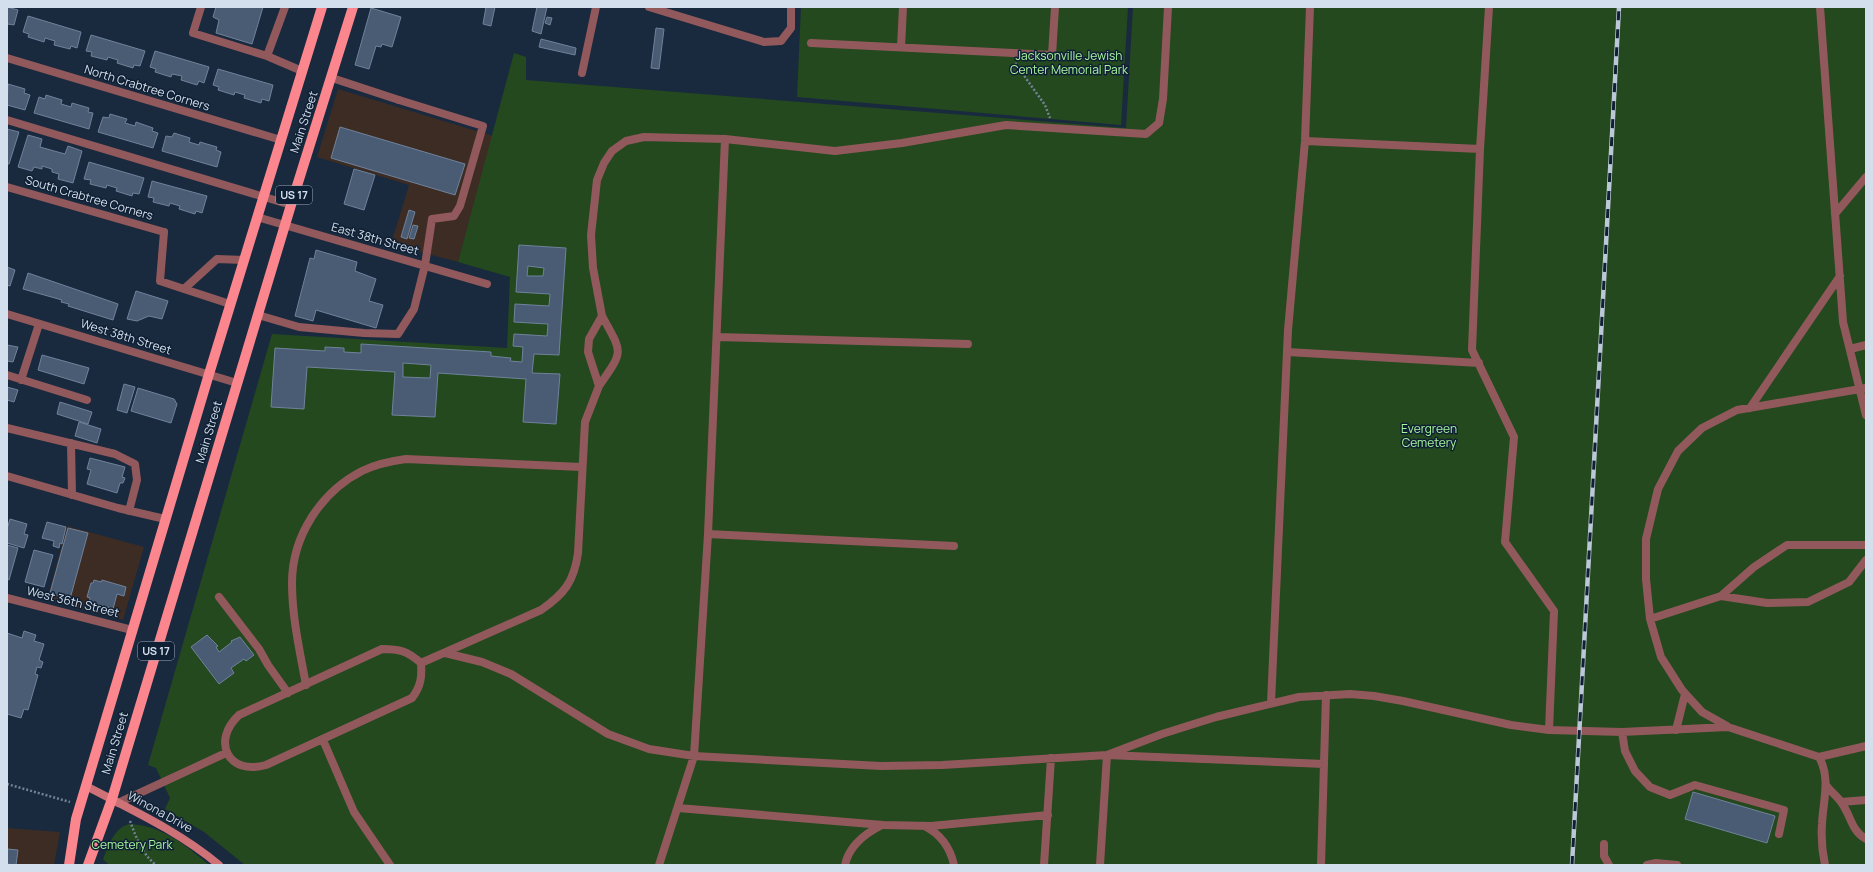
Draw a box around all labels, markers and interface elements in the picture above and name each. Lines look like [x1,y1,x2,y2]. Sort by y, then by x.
park label: Jacksonville Jewish Center Memorial Park [1010,47,1129,78]
street label: North Crabtree Corners [82,60,212,115]
street label: Main Street [286,88,322,155]
street label: South Crabtree Corners [23,171,155,224]
road number: US 17 [276,186,312,204]
street label: East 38th Street [329,218,421,259]
street label: West 38th Street [79,315,174,358]
street label: Main Street [191,398,226,465]
park label: Evergreen Cemetery [1401,420,1457,451]
street label: West 36th Street [25,582,121,621]
road number: US 17 [138,642,174,660]
street label: Main Street [97,709,132,776]
street label: Winona Drive [125,787,196,837]
park label: Cemetery Park [91,836,174,853]

